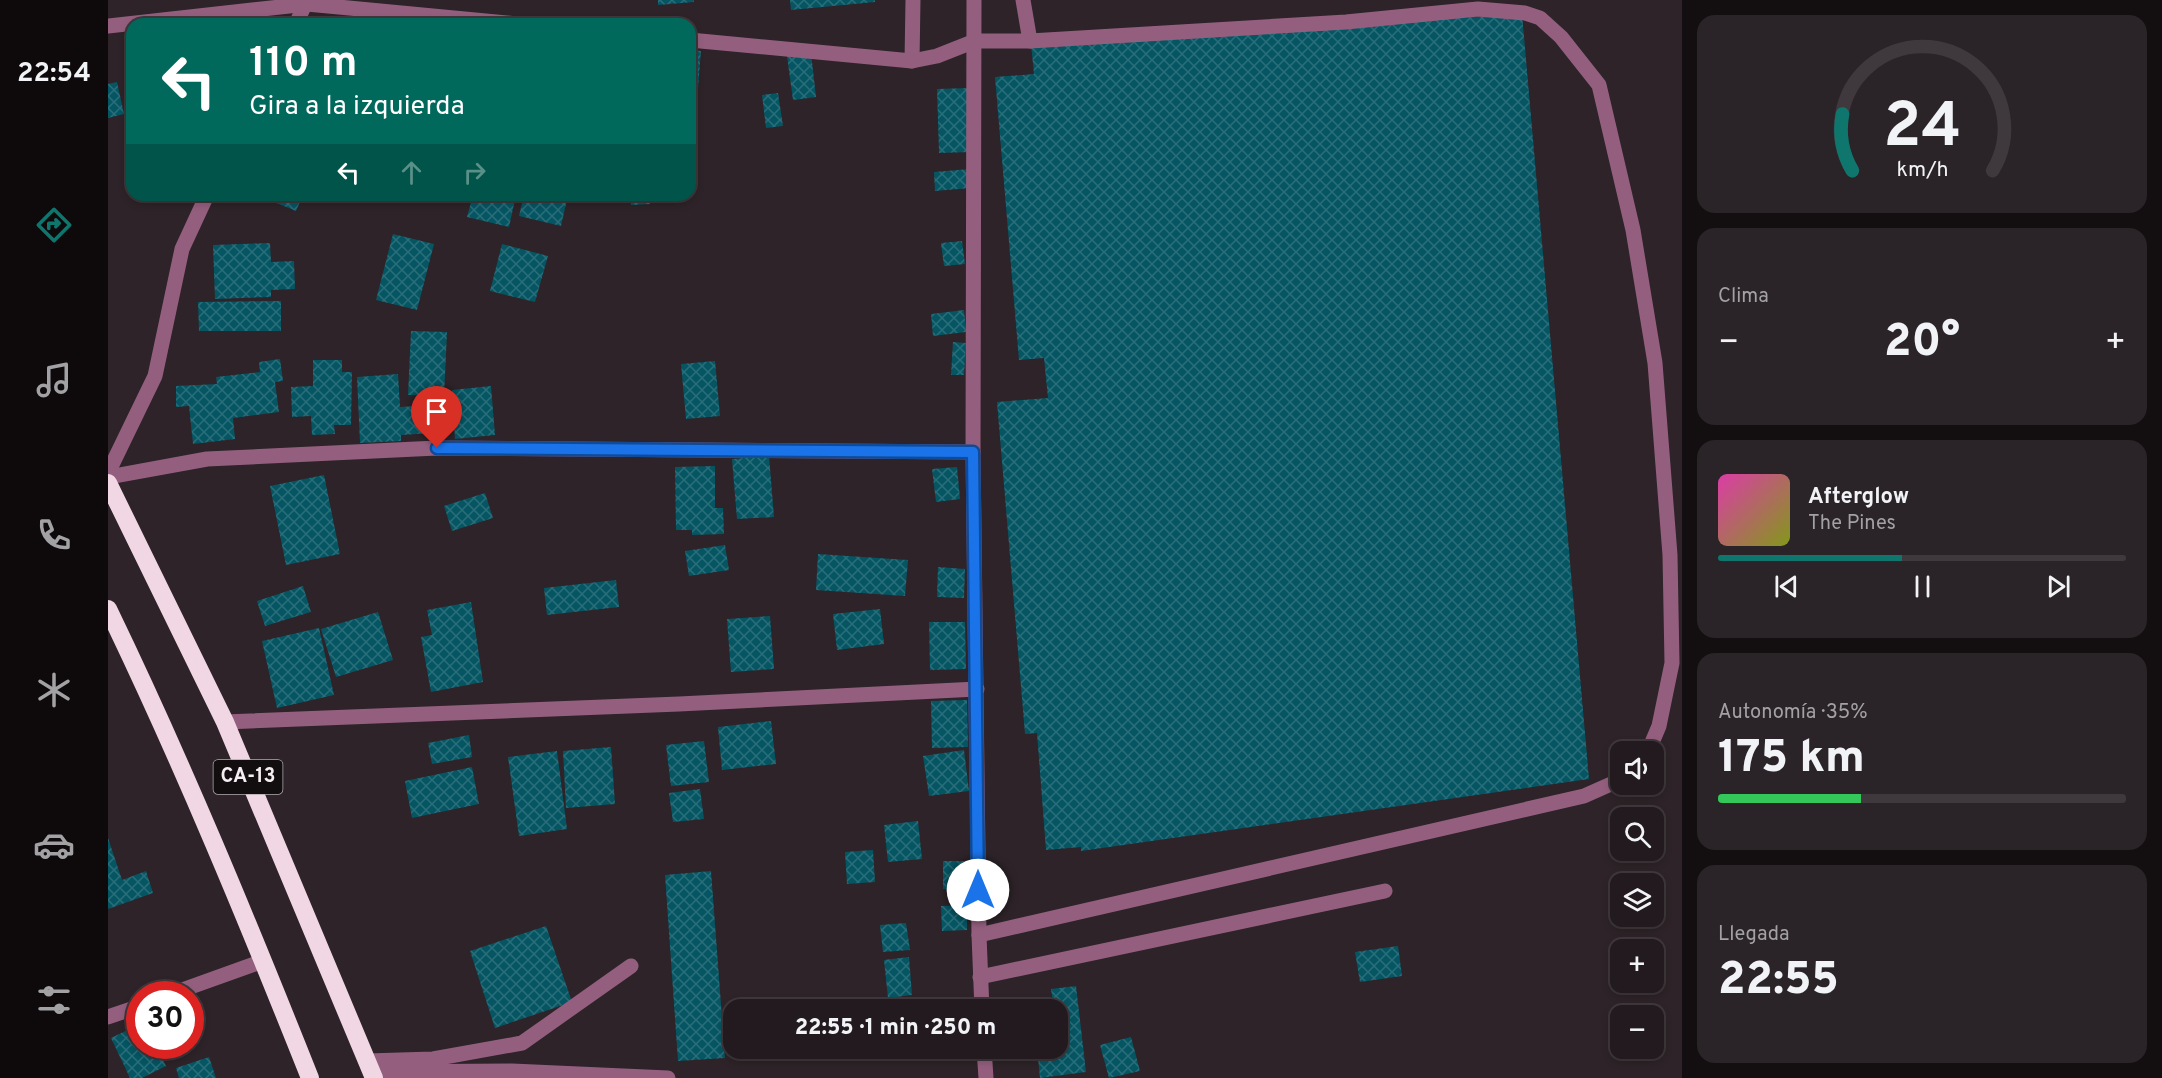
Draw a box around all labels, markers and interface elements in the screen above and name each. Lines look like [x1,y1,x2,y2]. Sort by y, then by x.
text: 110 m [249,38,358,91]
icon: left [150,42,228,120]
text: 22:54 [17,57,91,91]
text: Gira a la izquierda [249,90,465,124]
text: 24 [1883,90,1961,169]
icon: left [332,156,365,189]
icon: ahead [395,156,428,189]
icon: right [458,156,491,189]
text: km/h [1896,157,1948,184]
icon: directions [33,204,75,246]
text: Clima [1718,284,1769,310]
text: 20° [1884,315,1960,372]
text: − [1718,323,1739,365]
text: + [2105,323,2126,365]
icon: music [33,359,75,401]
pin [411,386,462,448]
icon: arrive [420,395,453,428]
text: Afterglow [1808,484,1909,511]
text: The Pines [1808,511,1896,537]
icon: phone [33,514,75,556]
icon: previous [1770,570,1803,603]
icon: pause [1906,570,1939,603]
icon: next [2042,570,2075,603]
icon: climate [33,669,75,711]
text: Autonomía · 35% [1718,700,1868,726]
text: 175 km [1718,731,1865,788]
map controls [1610,741,1664,1059]
button: sound [1610,741,1664,795]
road number: CA-13 [214,760,282,794]
button: search [1610,807,1664,861]
icon: car [33,824,75,866]
position arrow [946,858,1010,922]
button: layers [1610,873,1664,927]
text: Llegada [1718,922,1790,948]
button: + [1610,939,1664,993]
text: 22:55 [1718,953,1839,1010]
icon: filters [33,979,75,1021]
speed limit sign: 30 [126,981,204,1059]
button: − [1610,1005,1664,1059]
text: 22:55 · 1 min · 250 m [795,1015,996,1042]

